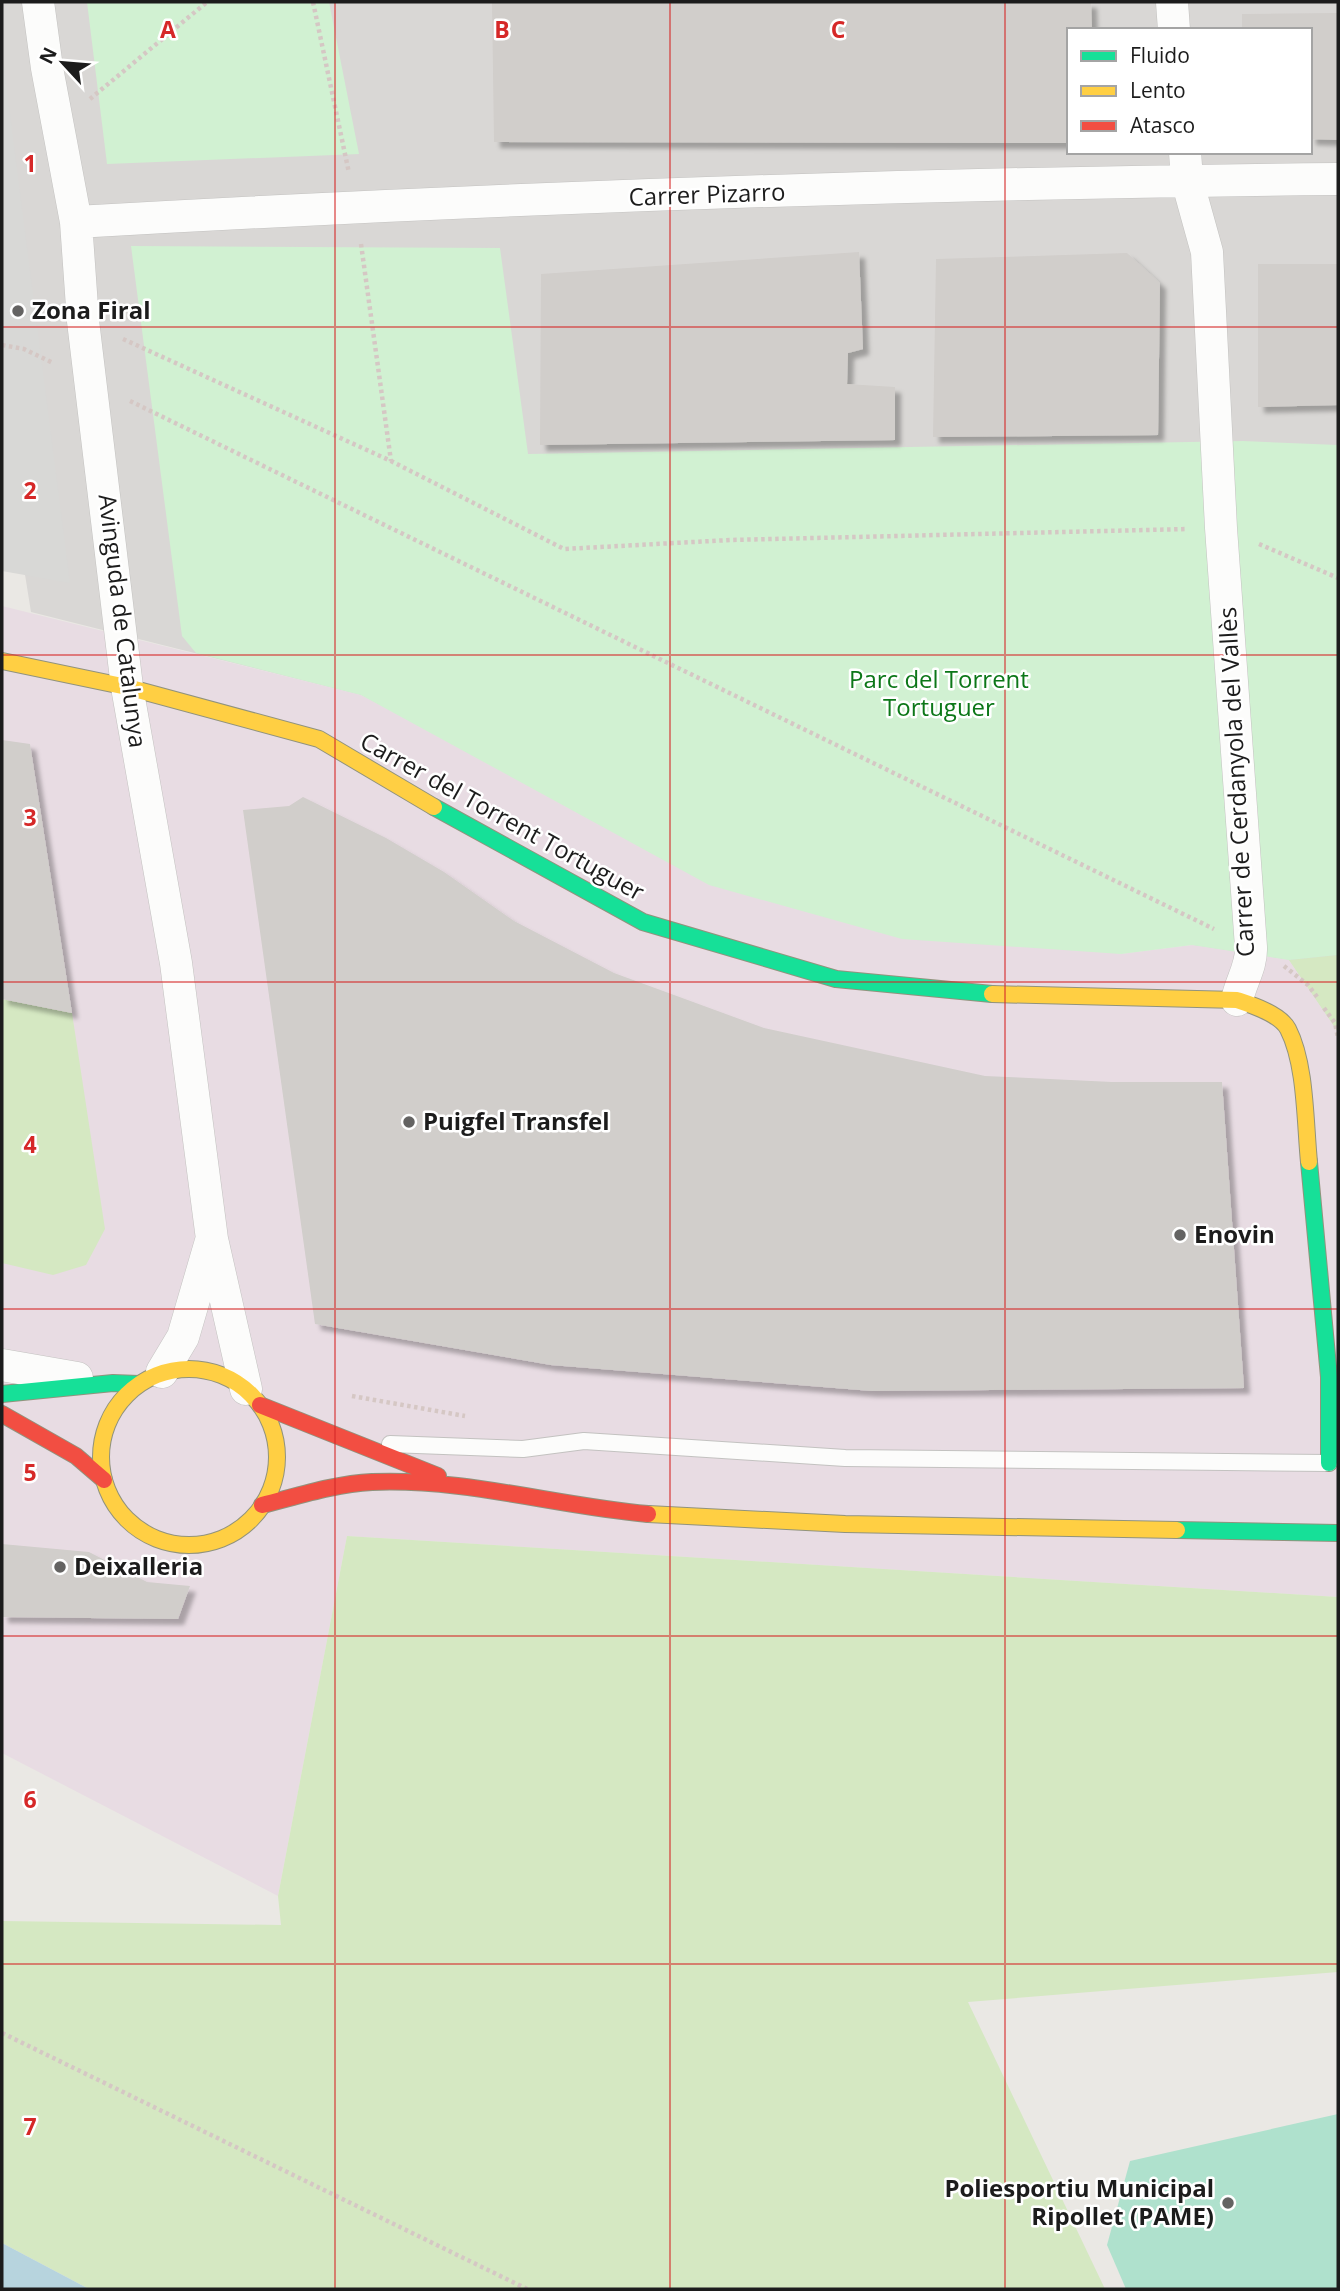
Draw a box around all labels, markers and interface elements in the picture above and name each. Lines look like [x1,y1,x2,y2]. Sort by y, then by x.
text: A [160,13,176,45]
text: B [494,13,510,45]
text: C [831,13,845,45]
north arrow [28,28,98,98]
legend [1067,28,1312,154]
text: Fluido [1130,41,1190,69]
text: N [33,43,63,68]
text: Lento [1130,76,1186,104]
text: Atasco [1130,111,1195,139]
text: 1 [23,147,37,179]
street label: Carrer Pizarro [628,174,786,213]
place label: Zona Firal [32,293,150,326]
marker: Zona Firal [10,303,26,319]
text: 2 [23,474,37,506]
street label: Avinguda de Catalunya [92,492,155,750]
street label: Carrer de Cerdanyola del Vallès [1210,606,1261,958]
park label: Parc del Torrent Tortuguer [849,662,1029,723]
street label: Carrer del Torrent Tortuguer [355,724,651,908]
text: 3 [23,801,37,833]
place label: Puigfel Transfel [423,1104,610,1137]
marker: Puigfel Transfel [401,1114,417,1130]
text: 4 [23,1128,37,1160]
place label: Enovin [1194,1217,1275,1250]
marker: Enovin [1172,1227,1188,1243]
text: 5 [23,1456,37,1488]
place label: Deixalleria [74,1549,203,1582]
marker: Deixalleria [52,1559,68,1575]
text: 6 [23,1783,37,1815]
text: 7 [23,2110,37,2142]
place label: Poliesportiu Municipal Ripollet (PAME) [944,2171,1214,2232]
marker: Poliesportiu Municipal Ripollet (PAME) [1220,2195,1236,2211]

